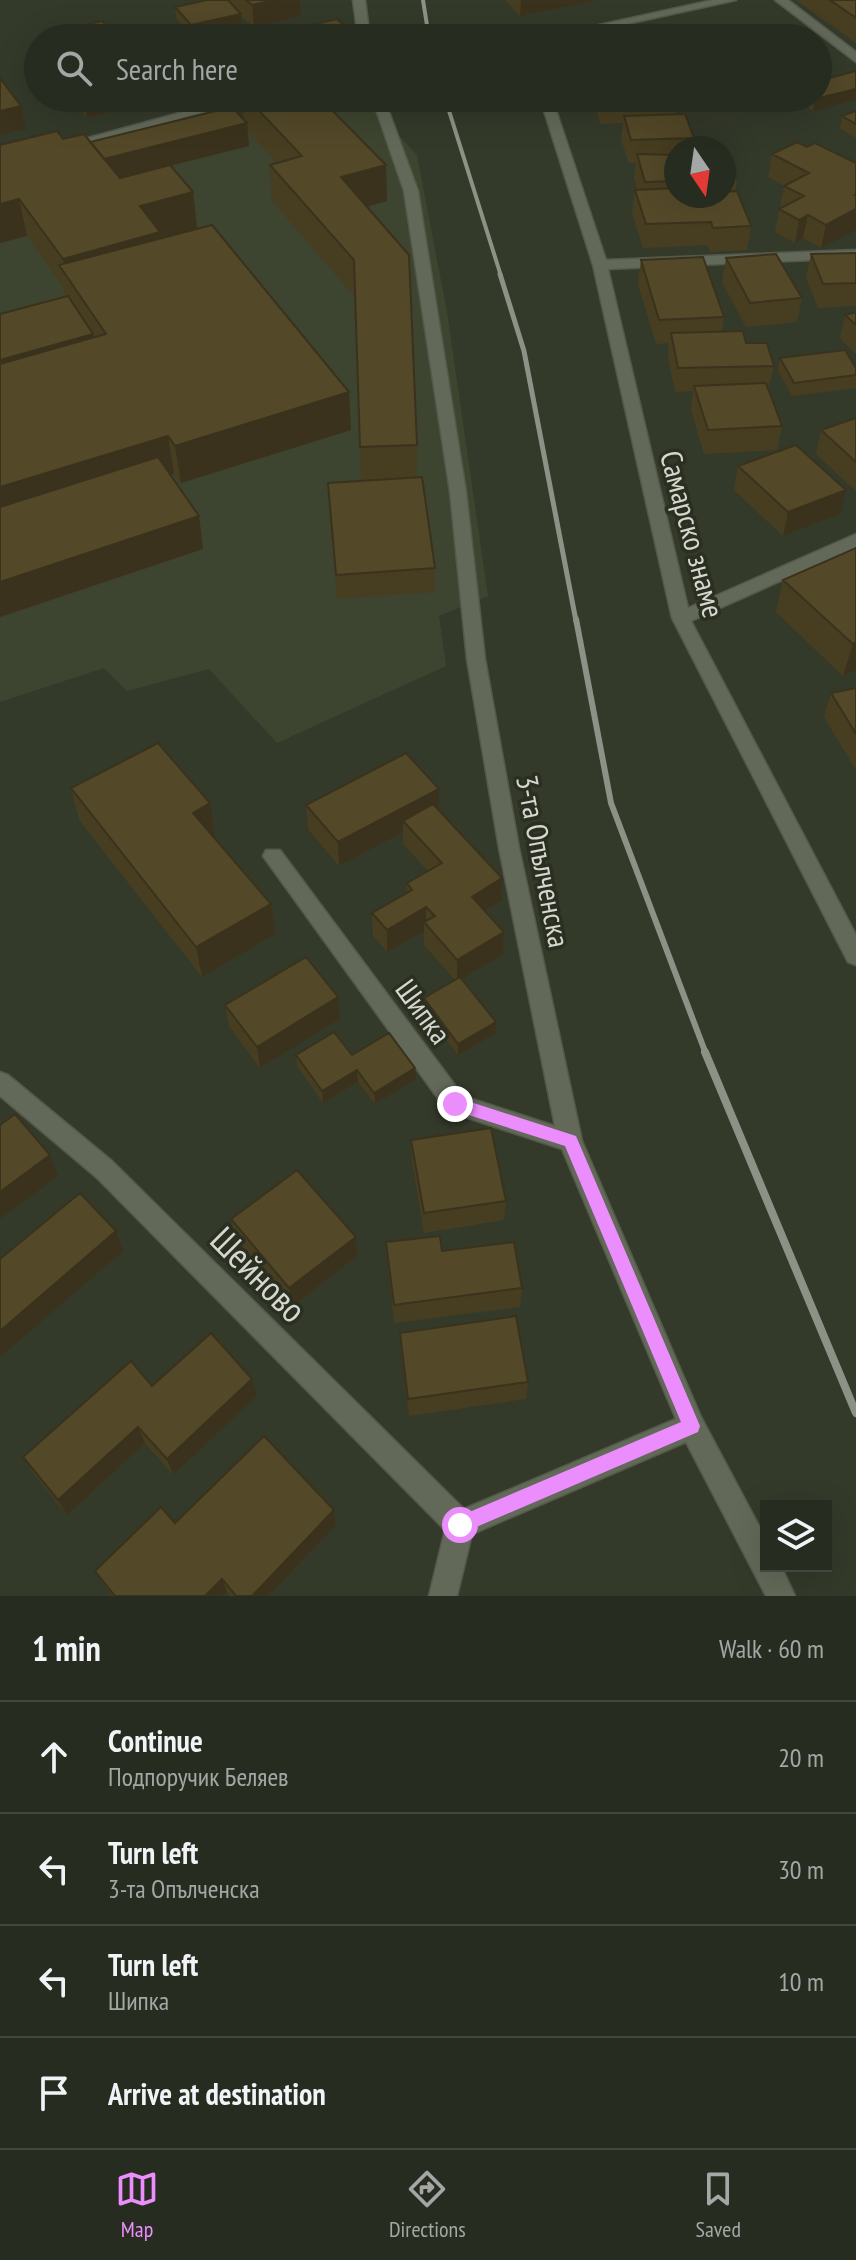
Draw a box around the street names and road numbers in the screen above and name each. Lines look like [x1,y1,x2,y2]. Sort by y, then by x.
street label: Самарско знаме [652,446,734,622]
street label: 3-та Опълченска [508,771,580,951]
street label: Шипка [387,971,461,1051]
street label: Шейново [201,1216,317,1332]

